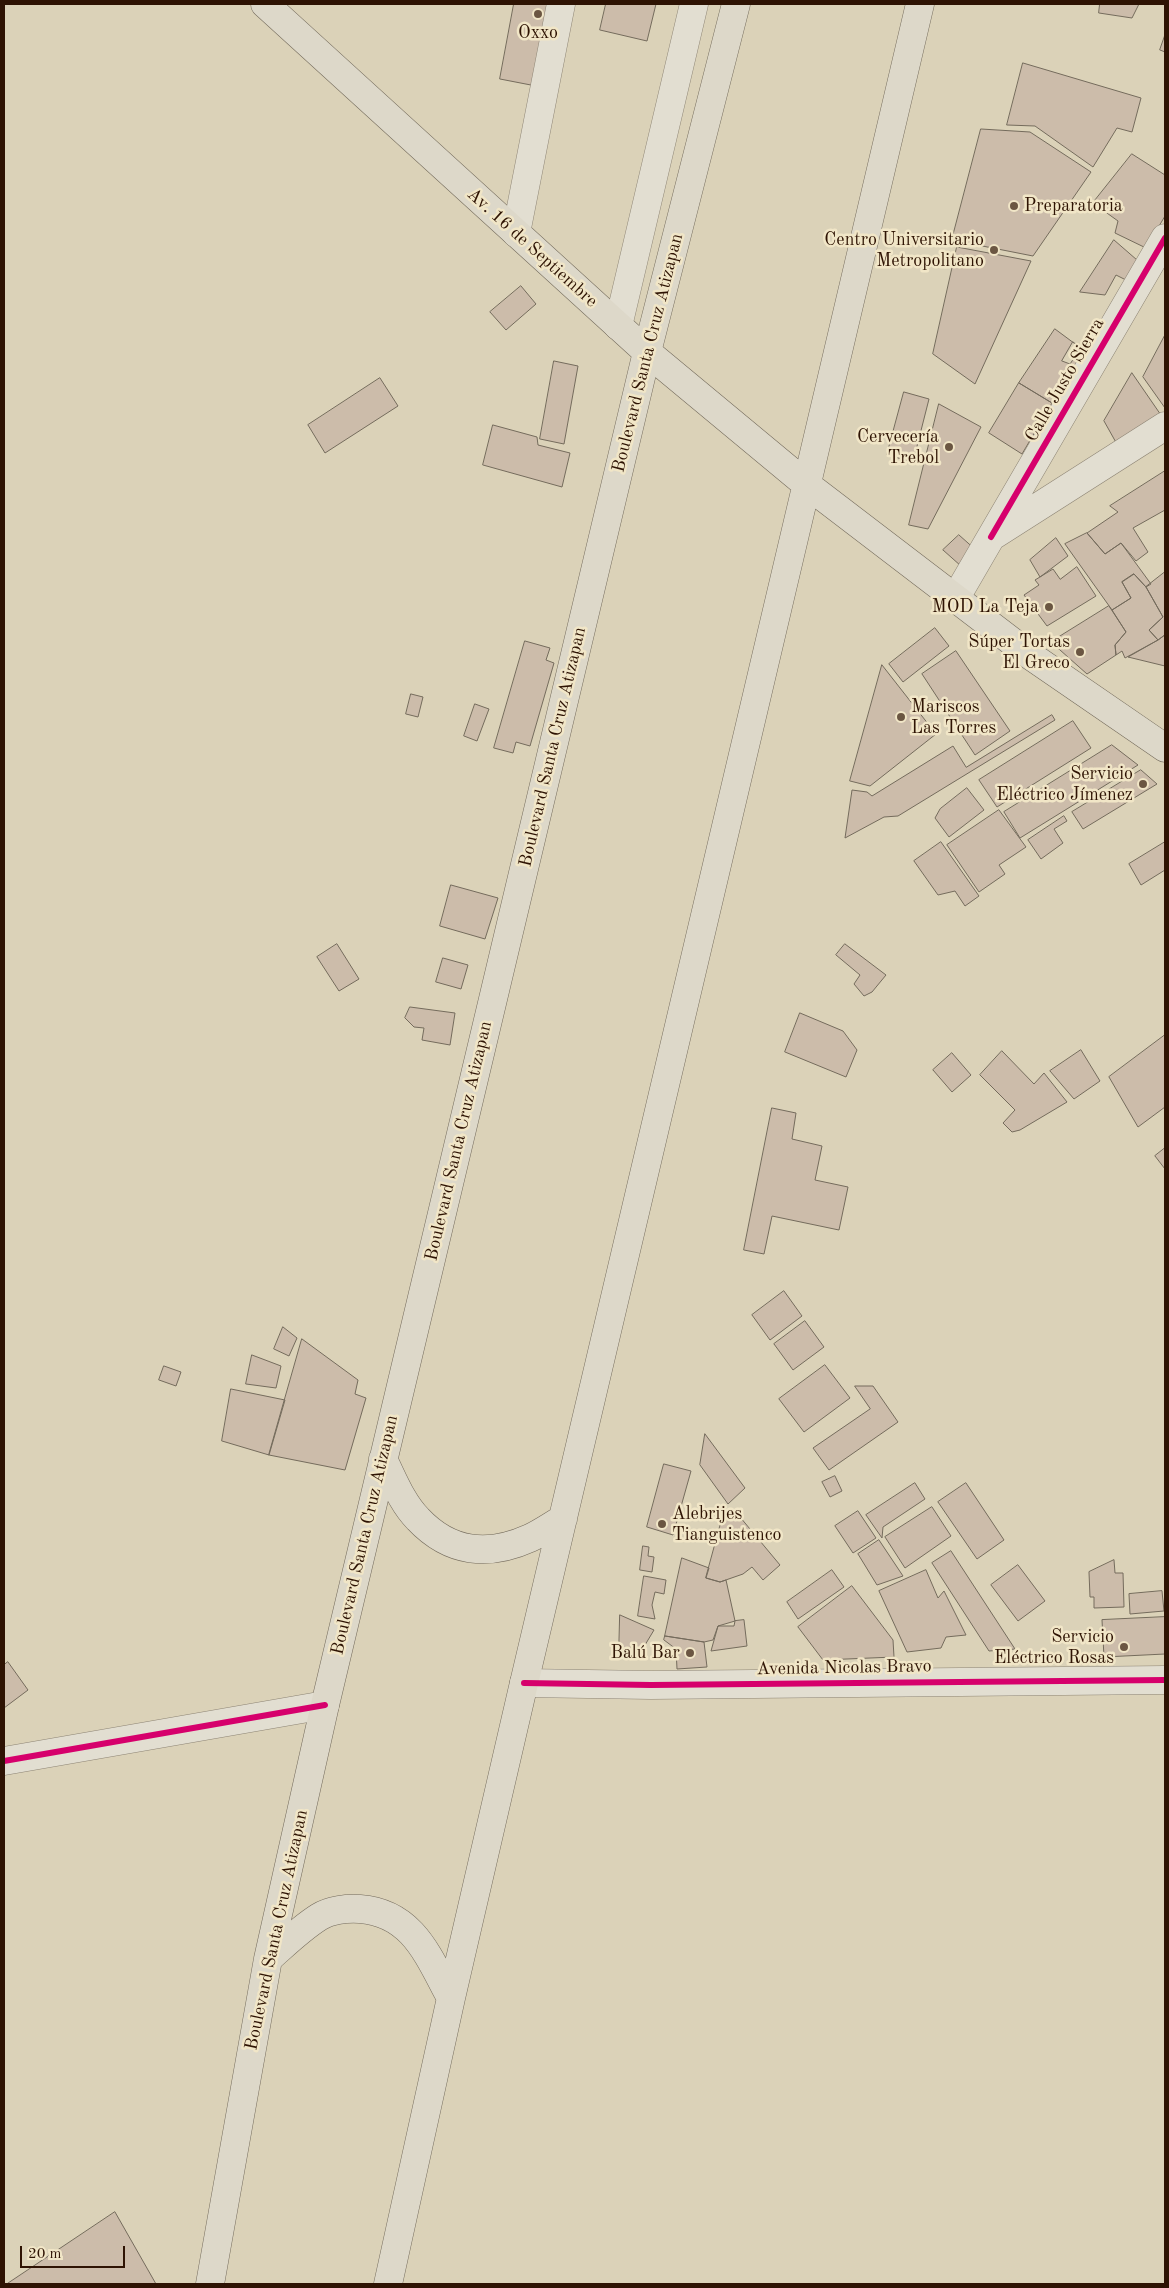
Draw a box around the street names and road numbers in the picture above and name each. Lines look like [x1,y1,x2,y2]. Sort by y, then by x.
street label: Av. 16 de Septiembre [462,184,602,312]
street label: Boulevard Santa Cruz Atizapan [608,231,688,475]
street label: Calle Justo Sierra [1021,314,1109,446]
street label: Boulevard Santa Cruz Atizapan [515,625,591,869]
street label: Boulevard Santa Cruz Atizapan [421,1019,497,1263]
street label: Boulevard Santa Cruz Atizapan [327,1413,403,1657]
street label: Avenida Nicolas Bravo [756,1656,932,1680]
street label: Boulevard Santa Cruz Atizapan [241,1808,313,2052]

